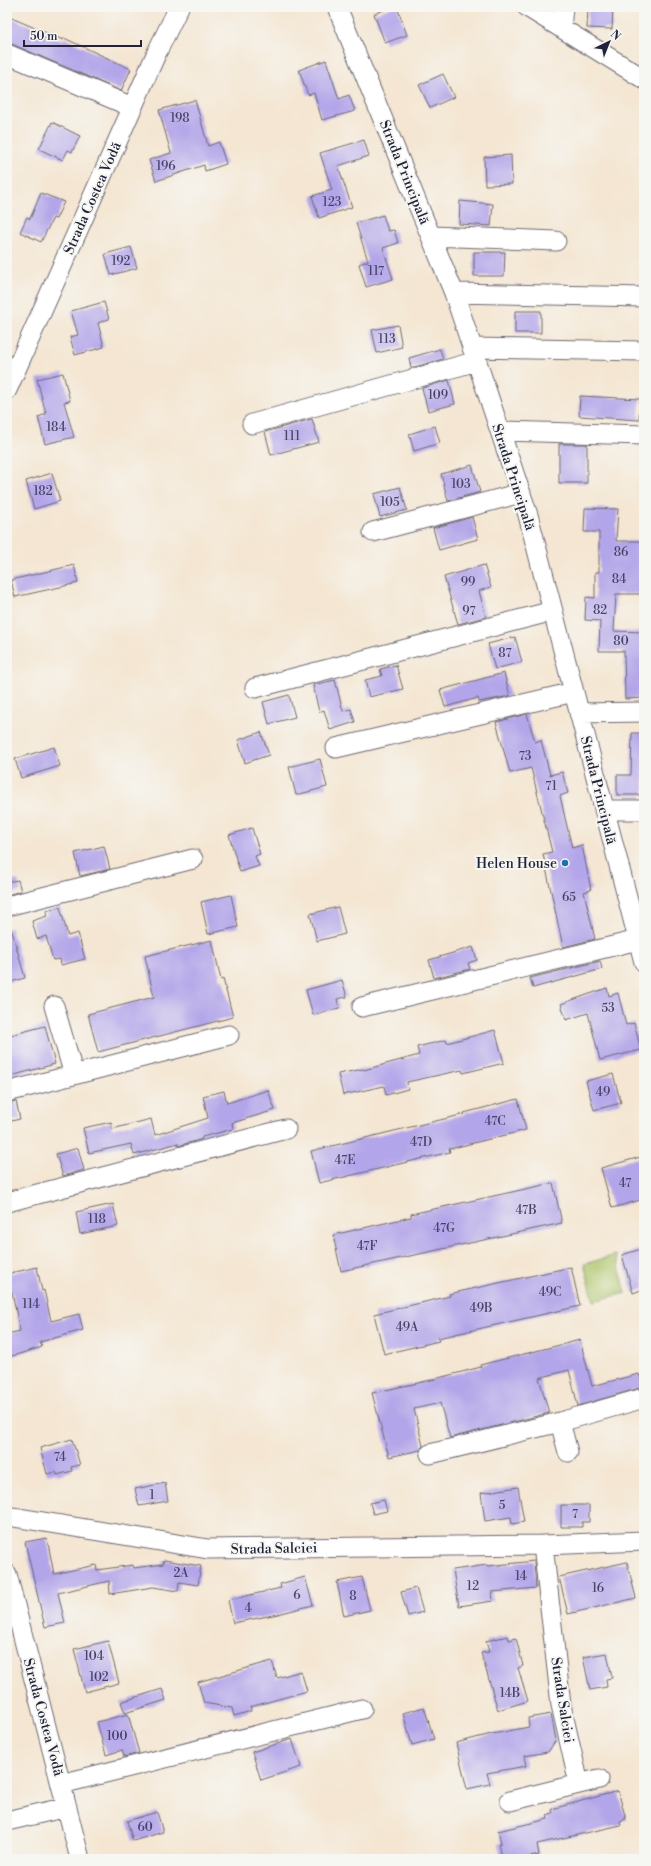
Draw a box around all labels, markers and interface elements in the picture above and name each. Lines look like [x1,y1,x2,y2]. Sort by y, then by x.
scale bar [24,22,141,48]
north arrow [589,22,629,62]
text: N [607,27,623,44]
text: 50 m [30,29,58,44]
house number: 198 [170,111,190,126]
street label: Strada Principală [375,118,434,228]
street label: Strada Costea Vodă [60,139,126,257]
house number: 196 [156,159,176,174]
house number: 123 [323,195,342,210]
house number: 192 [112,254,131,269]
house number: 117 [368,264,384,279]
house number: 113 [378,332,396,347]
house number: 109 [428,388,448,403]
house number: 184 [46,420,66,435]
street label: Strada Principală [487,422,539,534]
house number: 111 [284,429,301,444]
house number: 103 [451,477,471,492]
house number: 182 [33,484,53,499]
house number: 105 [380,495,400,510]
house number: 86 [614,545,628,560]
house number: 84 [612,572,626,587]
house number: 99 [461,575,475,590]
house number: 82 [593,603,607,618]
house number: 97 [462,604,476,619]
house number: 80 [613,634,629,649]
house number: 87 [498,646,512,661]
street label: Strada Principală [576,734,620,847]
house number: 73 [519,749,532,764]
house number: 71 [545,779,558,794]
place label: Helen House [476,855,557,873]
marker: Helen House [560,858,570,868]
house number: 65 [562,890,576,905]
house number: 53 [601,1001,615,1016]
house number: 49 [596,1085,610,1100]
house number: 47C [485,1114,505,1129]
house number: 47D [410,1135,432,1150]
house number: 47E [334,1153,356,1168]
house number: 47 [619,1176,631,1191]
house number: 47B [515,1203,537,1218]
house number: 118 [88,1212,106,1227]
house number: 47G [433,1221,455,1236]
house number: 47F [357,1239,377,1254]
house number: 49C [539,1285,561,1300]
house number: 114 [22,1297,40,1312]
house number: 49B [470,1301,492,1316]
house number: 49A [396,1320,419,1335]
house number: 74 [54,1450,66,1465]
house number: 1 [149,1488,155,1503]
house number: 5 [499,1498,506,1513]
house number: 7 [572,1507,578,1522]
street label: Strada Salciei [231,1539,318,1559]
house number: 2A [173,1566,189,1581]
house number: 14 [515,1569,527,1584]
house number: 12 [467,1579,479,1594]
house number: 16 [592,1581,604,1596]
house number: 6 [293,1588,301,1603]
house number: 8 [349,1589,357,1604]
house number: 4 [244,1601,252,1616]
house number: 104 [84,1649,104,1664]
street label: Strada Costea Vodă [19,1656,68,1779]
street label: Strada Salciei [546,1656,578,1745]
house number: 102 [89,1670,109,1685]
house number: 14B [500,1686,520,1701]
house number: 100 [107,1729,127,1744]
house number: 60 [137,1820,153,1835]

